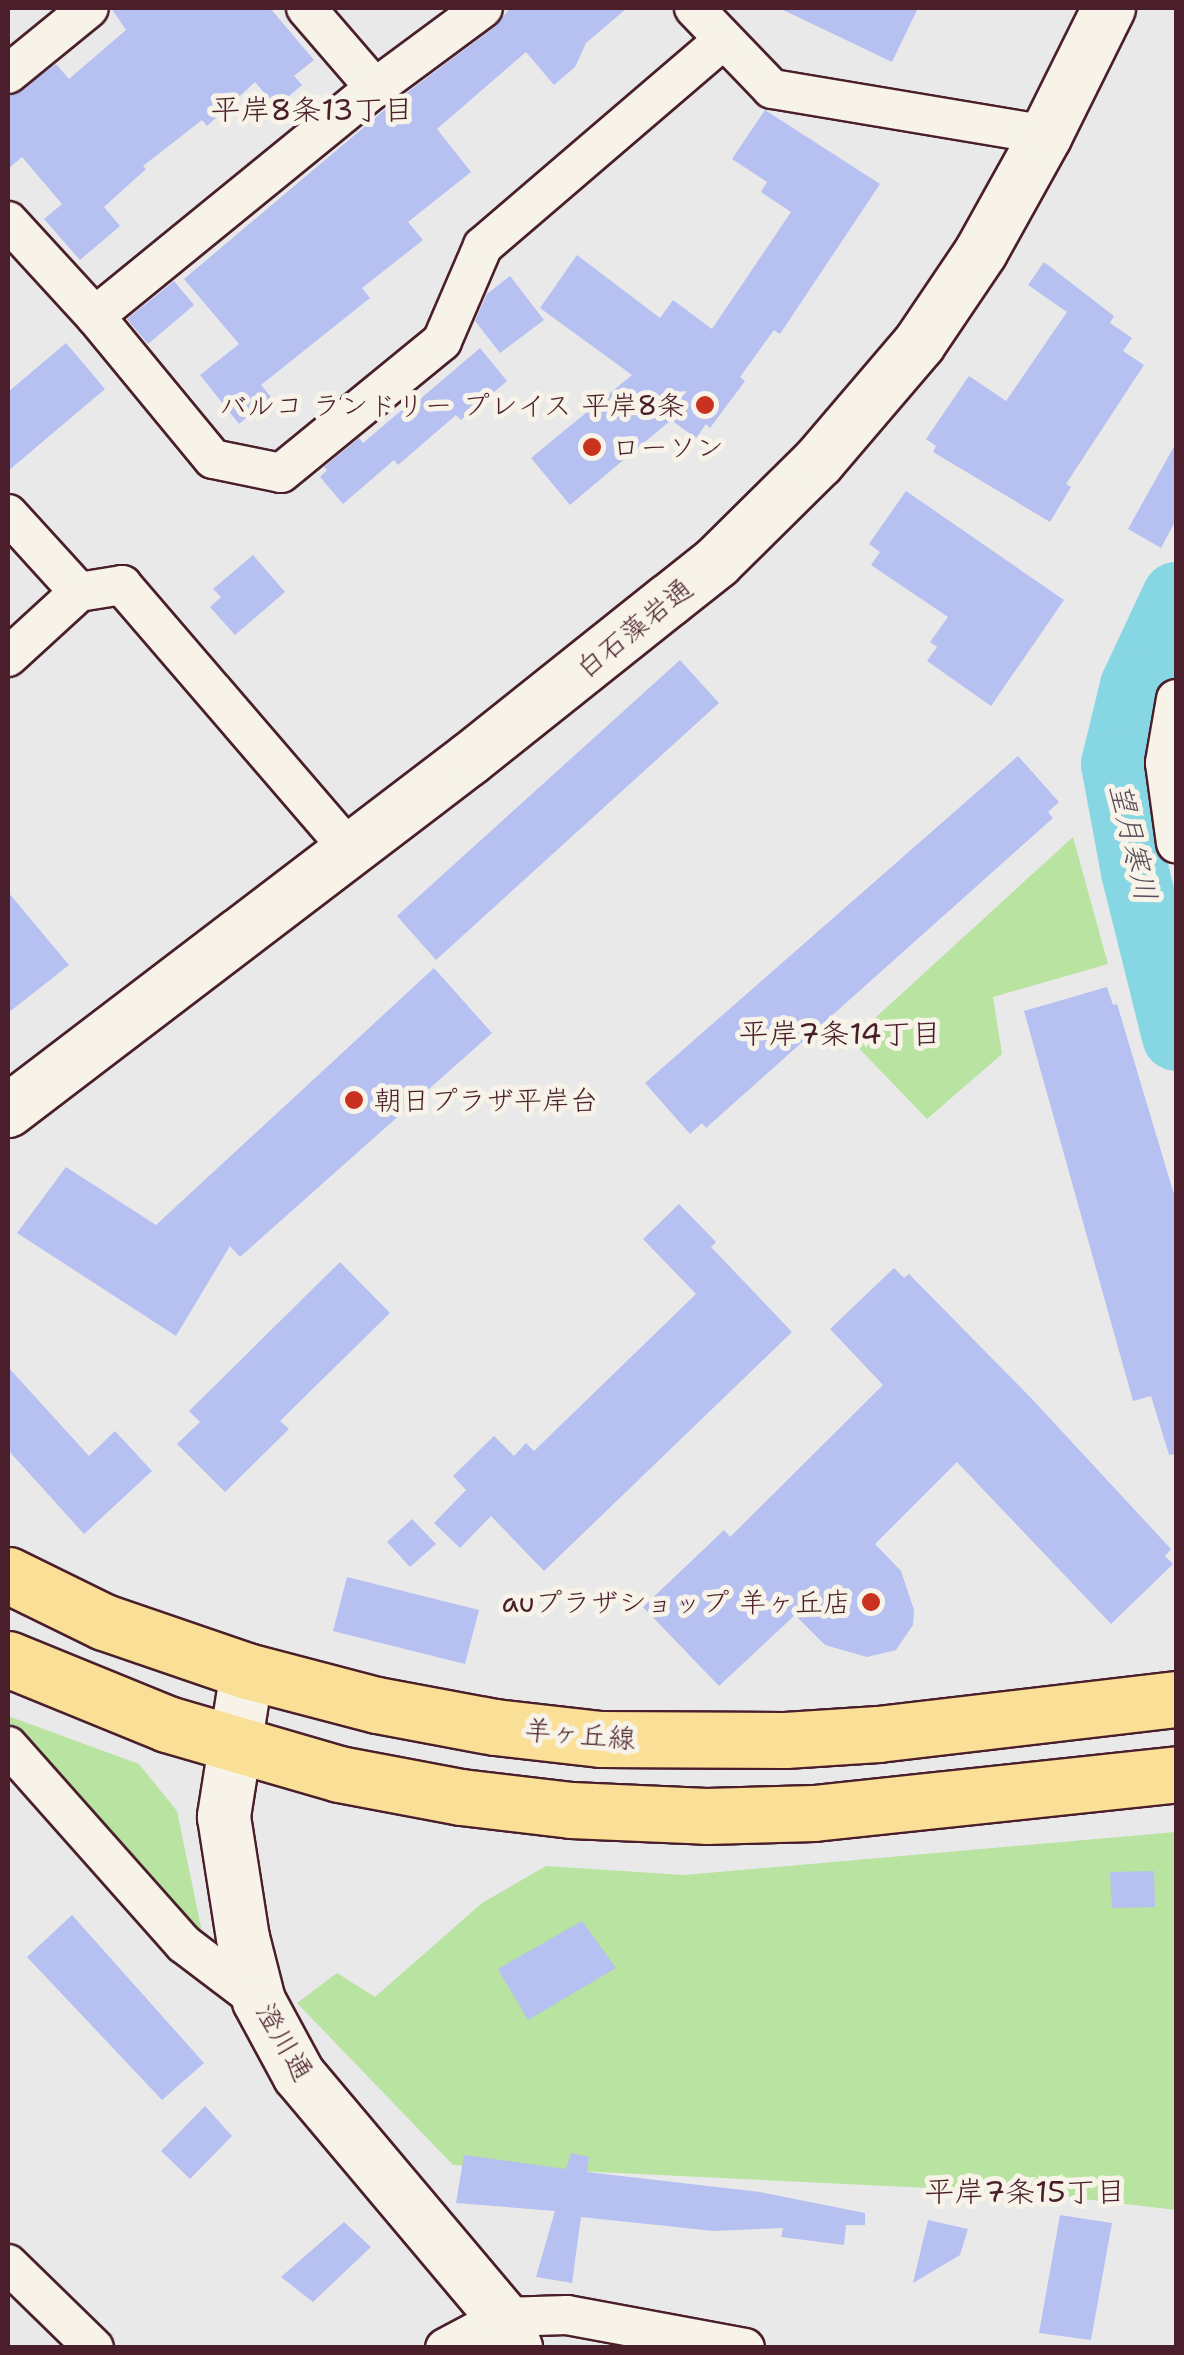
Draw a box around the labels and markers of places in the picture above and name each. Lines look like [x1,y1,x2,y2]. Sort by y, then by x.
place label: バルコ ランドリー プレイス 平岸8条 [217,388,685,422]
marker: バルコ ランドリー プレイス 平岸8条 [694,394,716,416]
place label: ローソン [612,430,724,464]
marker: ローソン [581,436,603,458]
place label: 朝日プラザ平岸台 [374,1083,598,1117]
marker: 朝日プラザ平岸台 [343,1089,365,1111]
place label: auプラザショップ 羊ヶ丘店 [500,1585,851,1619]
marker: auプラザショップ 羊ヶ丘店 [860,1591,882,1613]

